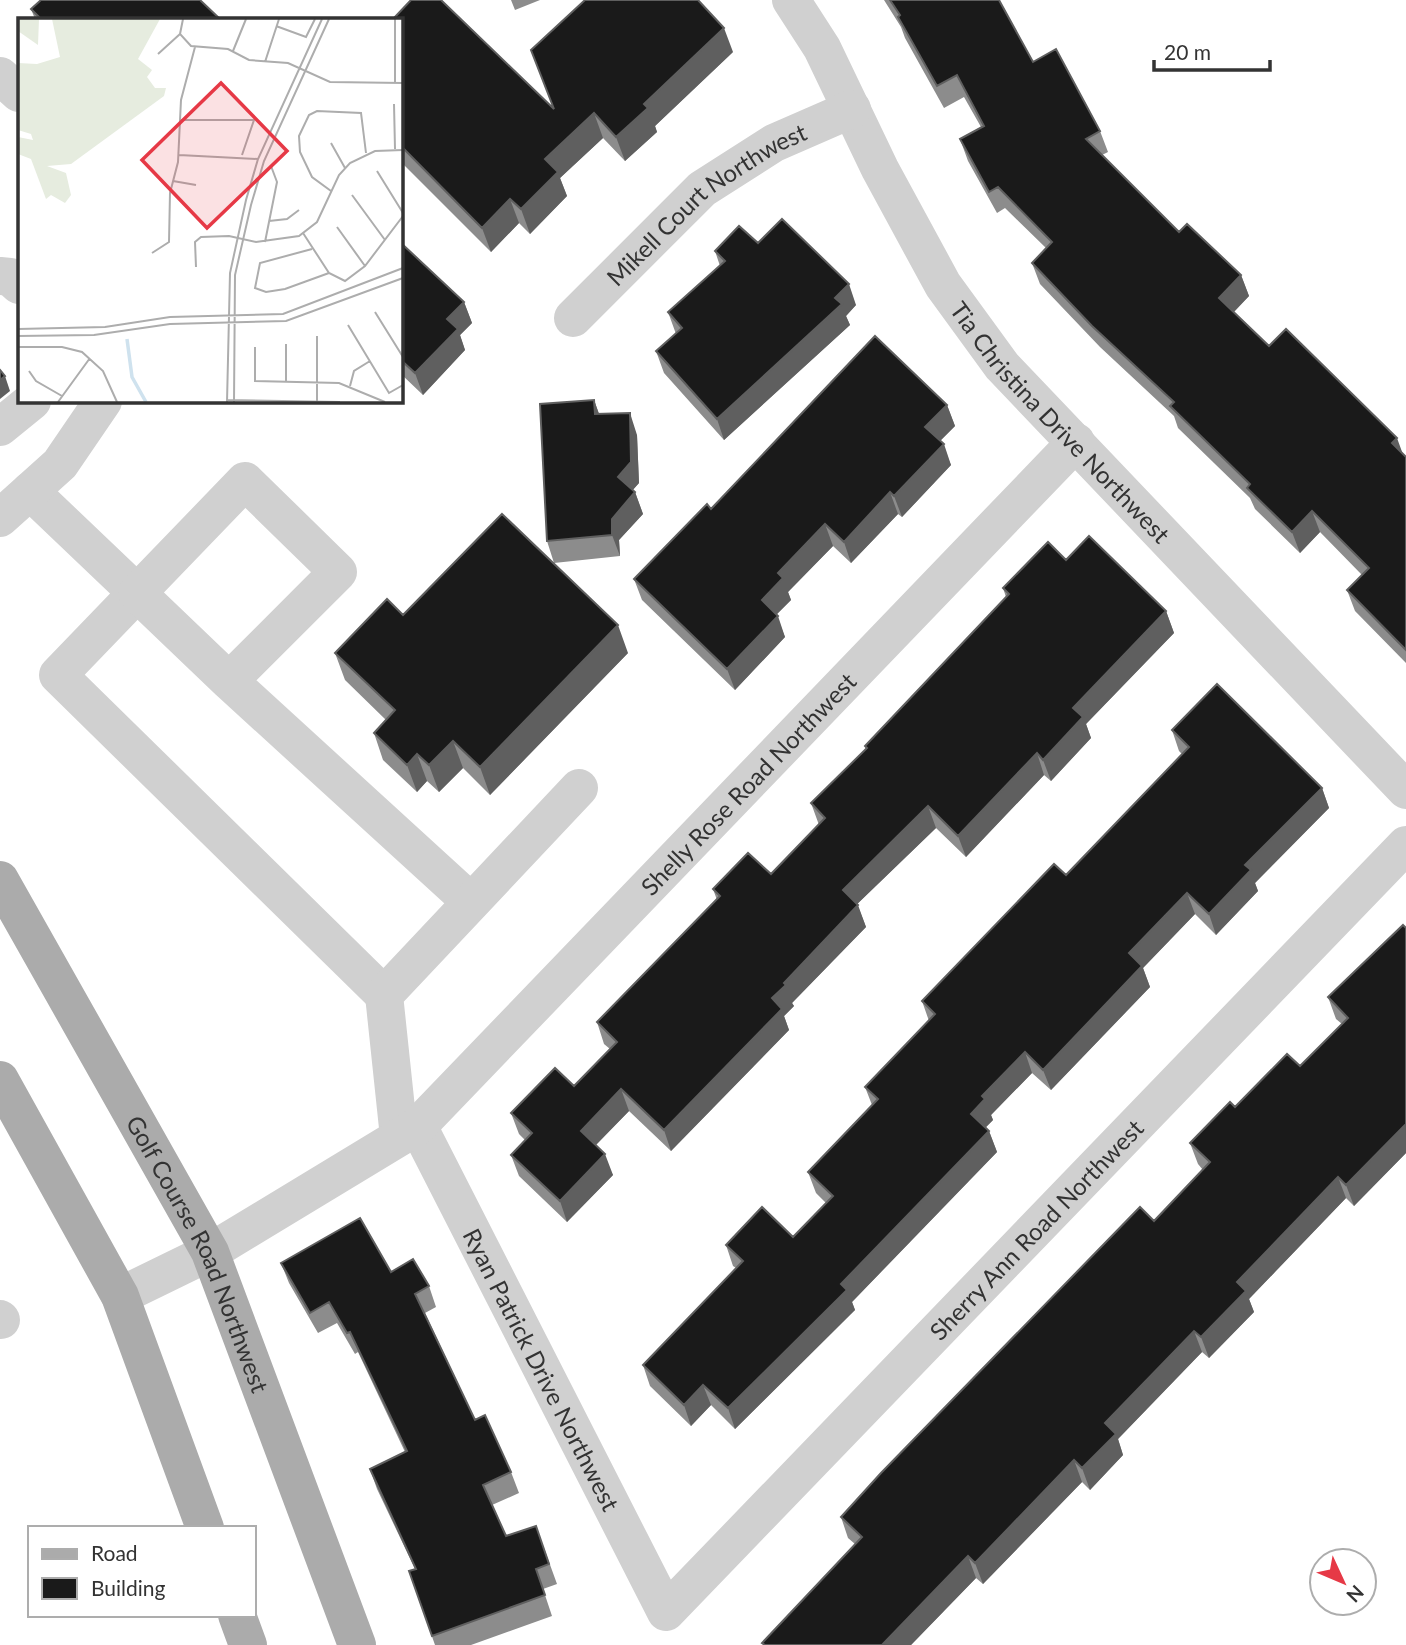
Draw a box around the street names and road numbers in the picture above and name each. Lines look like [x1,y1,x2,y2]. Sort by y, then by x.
street label: Mikell Court Northwest [600,116,811,291]
street label: Tia Christina Drive Northwest [945,295,1177,548]
street label: Shelly Rose Road Northwest [634,666,862,900]
street label: Golf Course Road Northwest [121,1110,276,1397]
street label: Sherry Ann Road Northwest [923,1112,1149,1345]
street label: Ryan Patrick Drive Northwest [458,1223,626,1516]

